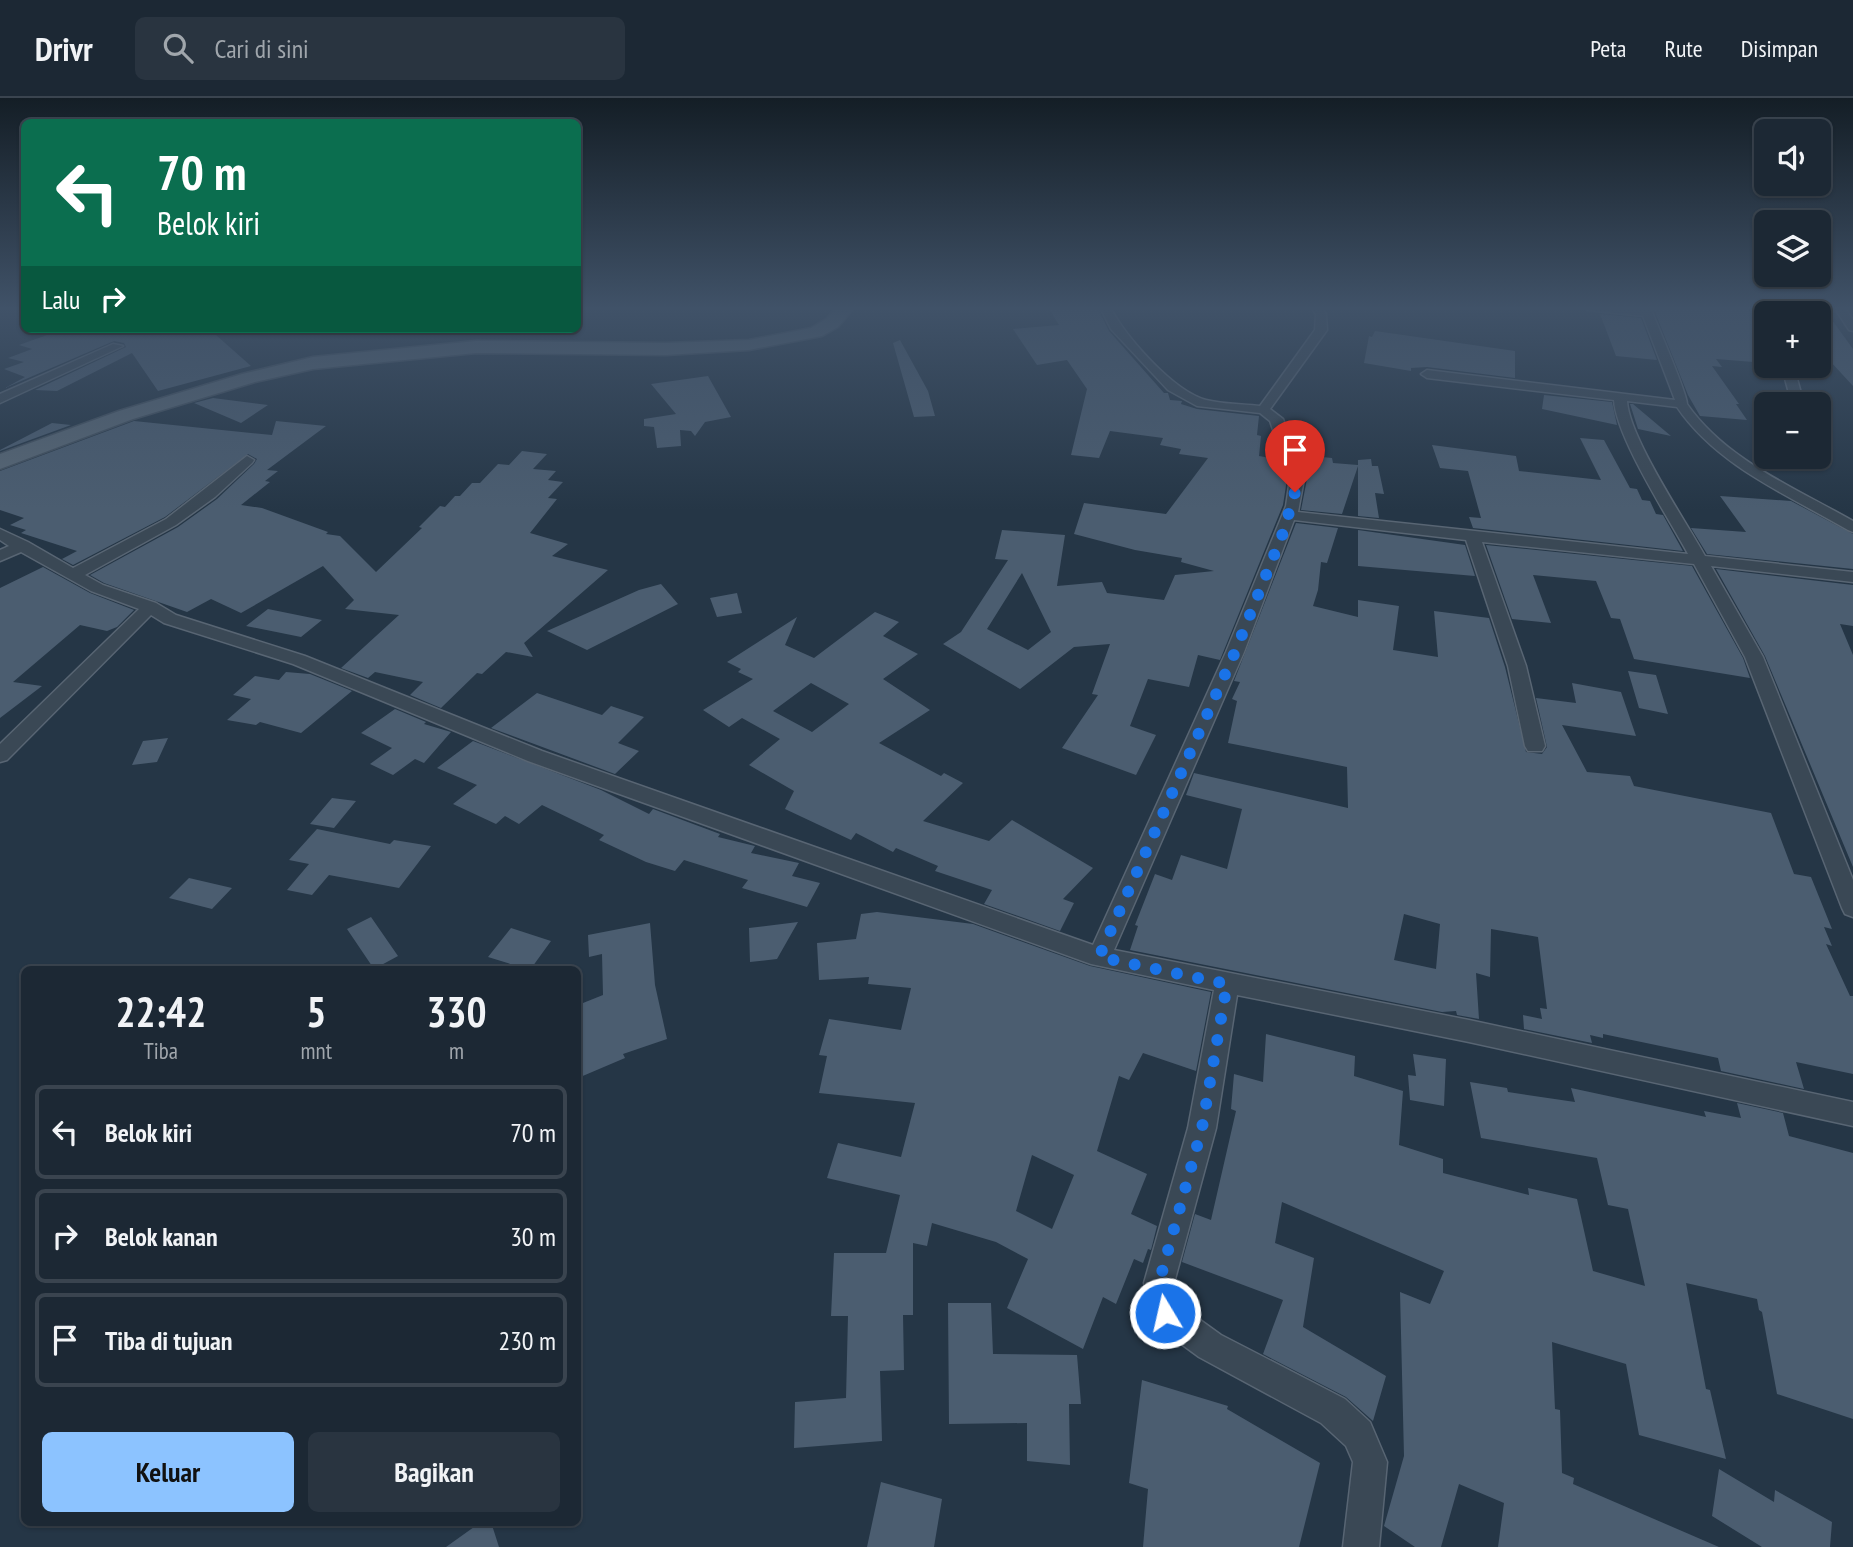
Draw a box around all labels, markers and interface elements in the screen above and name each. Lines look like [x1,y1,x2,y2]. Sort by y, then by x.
search box [135,17,625,80]
text: Drivr [35,27,93,70]
icon: search [159,29,197,67]
text: Cari di sini [215,32,309,65]
text: Peta [1590,33,1626,64]
text: Rute [1664,33,1703,64]
text: Disimpan [1741,33,1818,64]
map controls [1754,119,1831,469]
button: sound [1754,119,1831,196]
text: 70 m [157,140,246,204]
icon: left [42,147,133,238]
text: Belok kiri [157,202,260,244]
button: layers [1754,210,1831,287]
icon: right [94,280,132,318]
text: Lalu [42,283,80,316]
button: + [1754,301,1831,378]
button: − [1754,392,1831,469]
pin [1265,420,1325,492]
icon: arrive [1276,431,1314,469]
text: 22:42 [115,984,206,1039]
text: 5 [306,984,326,1039]
text: 330 [426,984,487,1039]
text: Tiba [144,1036,178,1065]
text: mnt [301,1036,332,1065]
text: m [449,1036,464,1065]
icon: left [46,1113,84,1151]
text: Belok kiri [105,1116,192,1149]
text: 70 m [510,1116,556,1149]
icon: right [46,1217,84,1255]
text: Belok kanan [105,1220,218,1253]
text: 30 m [510,1220,556,1253]
position arrow [1128,1276,1202,1350]
icon: arrive [46,1321,84,1359]
text: Tiba di tujuan [105,1324,233,1357]
text: 230 m [498,1324,556,1357]
button: Keluar [42,1432,294,1512]
button: Bagikan [308,1432,560,1512]

